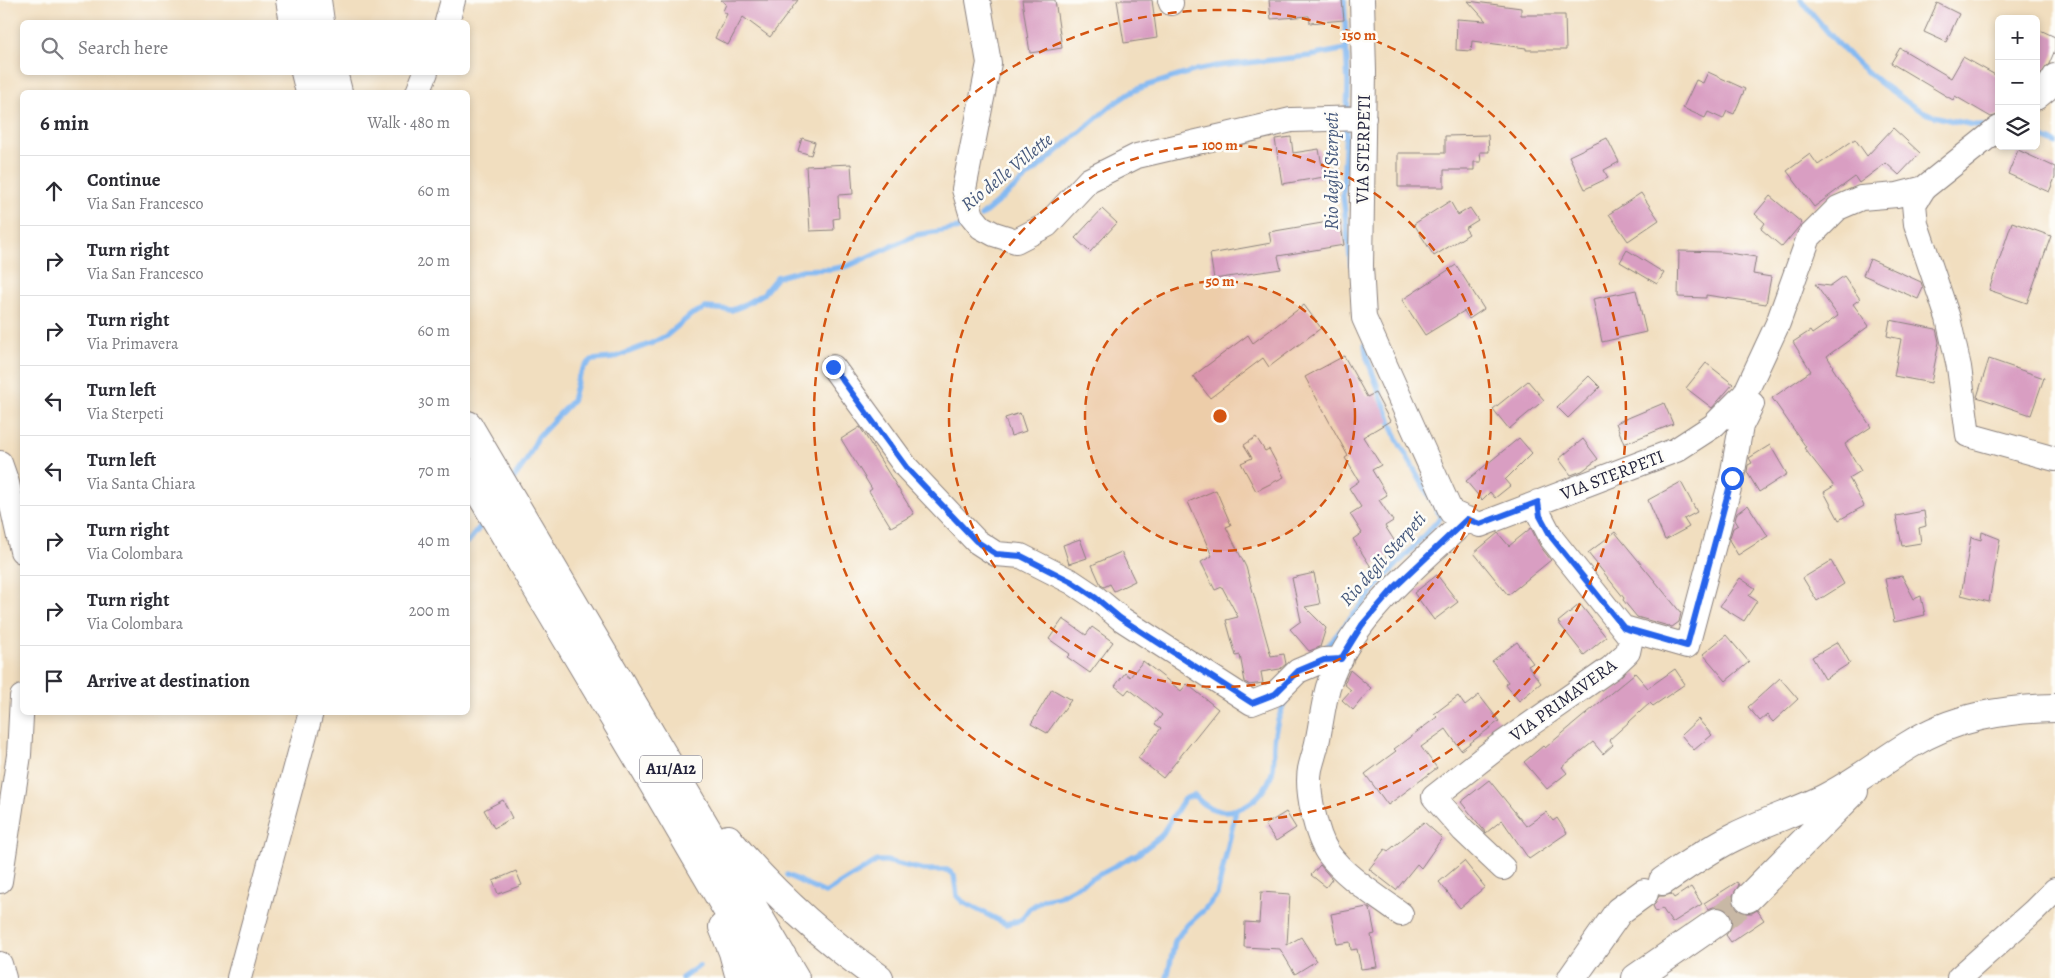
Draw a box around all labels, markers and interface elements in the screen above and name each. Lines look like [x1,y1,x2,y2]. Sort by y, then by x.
map controls [1995,15,2040,150]
button: + [1995,15,2040,60]
search box [20,20,470,75]
text: 150 m [1342,25,1377,45]
icon: search [38,34,66,62]
text: Search here [78,35,168,61]
button: − [1995,60,2040,105]
street label: VIA STERPETI [1350,94,1376,205]
button: layers [1995,105,2040,150]
text: 6 min [40,109,89,137]
text: Walk · 480 m [368,112,450,134]
water label: Rio degli Sterpeti [1319,112,1345,230]
water label: Rio delle Villette [956,127,1059,217]
text: 100 m [1202,135,1238,155]
text: Continue [87,167,161,193]
icon: ahead [40,177,68,205]
text: 60 m [418,180,450,202]
text: Via San Francesco [87,193,204,215]
text: Turn right [87,237,169,263]
icon: right [40,247,68,275]
text: 20 m [417,250,450,272]
text: Via San Francesco [87,263,204,285]
text: 50 m [1205,271,1235,291]
text: Turn right [87,307,169,333]
icon: right [40,317,68,345]
text: 60 m [418,320,450,342]
text: Via Primavera [87,333,178,355]
route end [822,356,845,379]
text: Turn left [87,377,156,403]
icon: left [40,387,68,415]
text: 30 m [418,390,450,412]
text: Via Sterpeti [87,403,164,425]
centre of rings [1211,407,1229,425]
street label: VIA STERPETI [1556,444,1667,506]
text: Turn left [87,447,156,473]
icon: left [40,457,68,485]
text: 70 m [418,460,450,482]
route start [1721,467,1744,490]
text: Via Santa Chiara [87,473,196,495]
water label: Rio degli Sterpeti [1334,506,1432,612]
text: Turn right [87,517,169,543]
icon: right [40,527,68,555]
text: 40 m [418,530,450,552]
text: Via Colombara [87,543,183,565]
text: Turn right [87,587,169,613]
icon: right [40,597,68,625]
text: 200 m [409,600,450,622]
text: Via Colombara [87,613,183,635]
street label: VIA PRIMAVERA [1504,653,1622,748]
icon: arrive [40,667,68,695]
text: Arrive at destination [87,668,250,694]
road number: A11/A12 [640,756,702,782]

